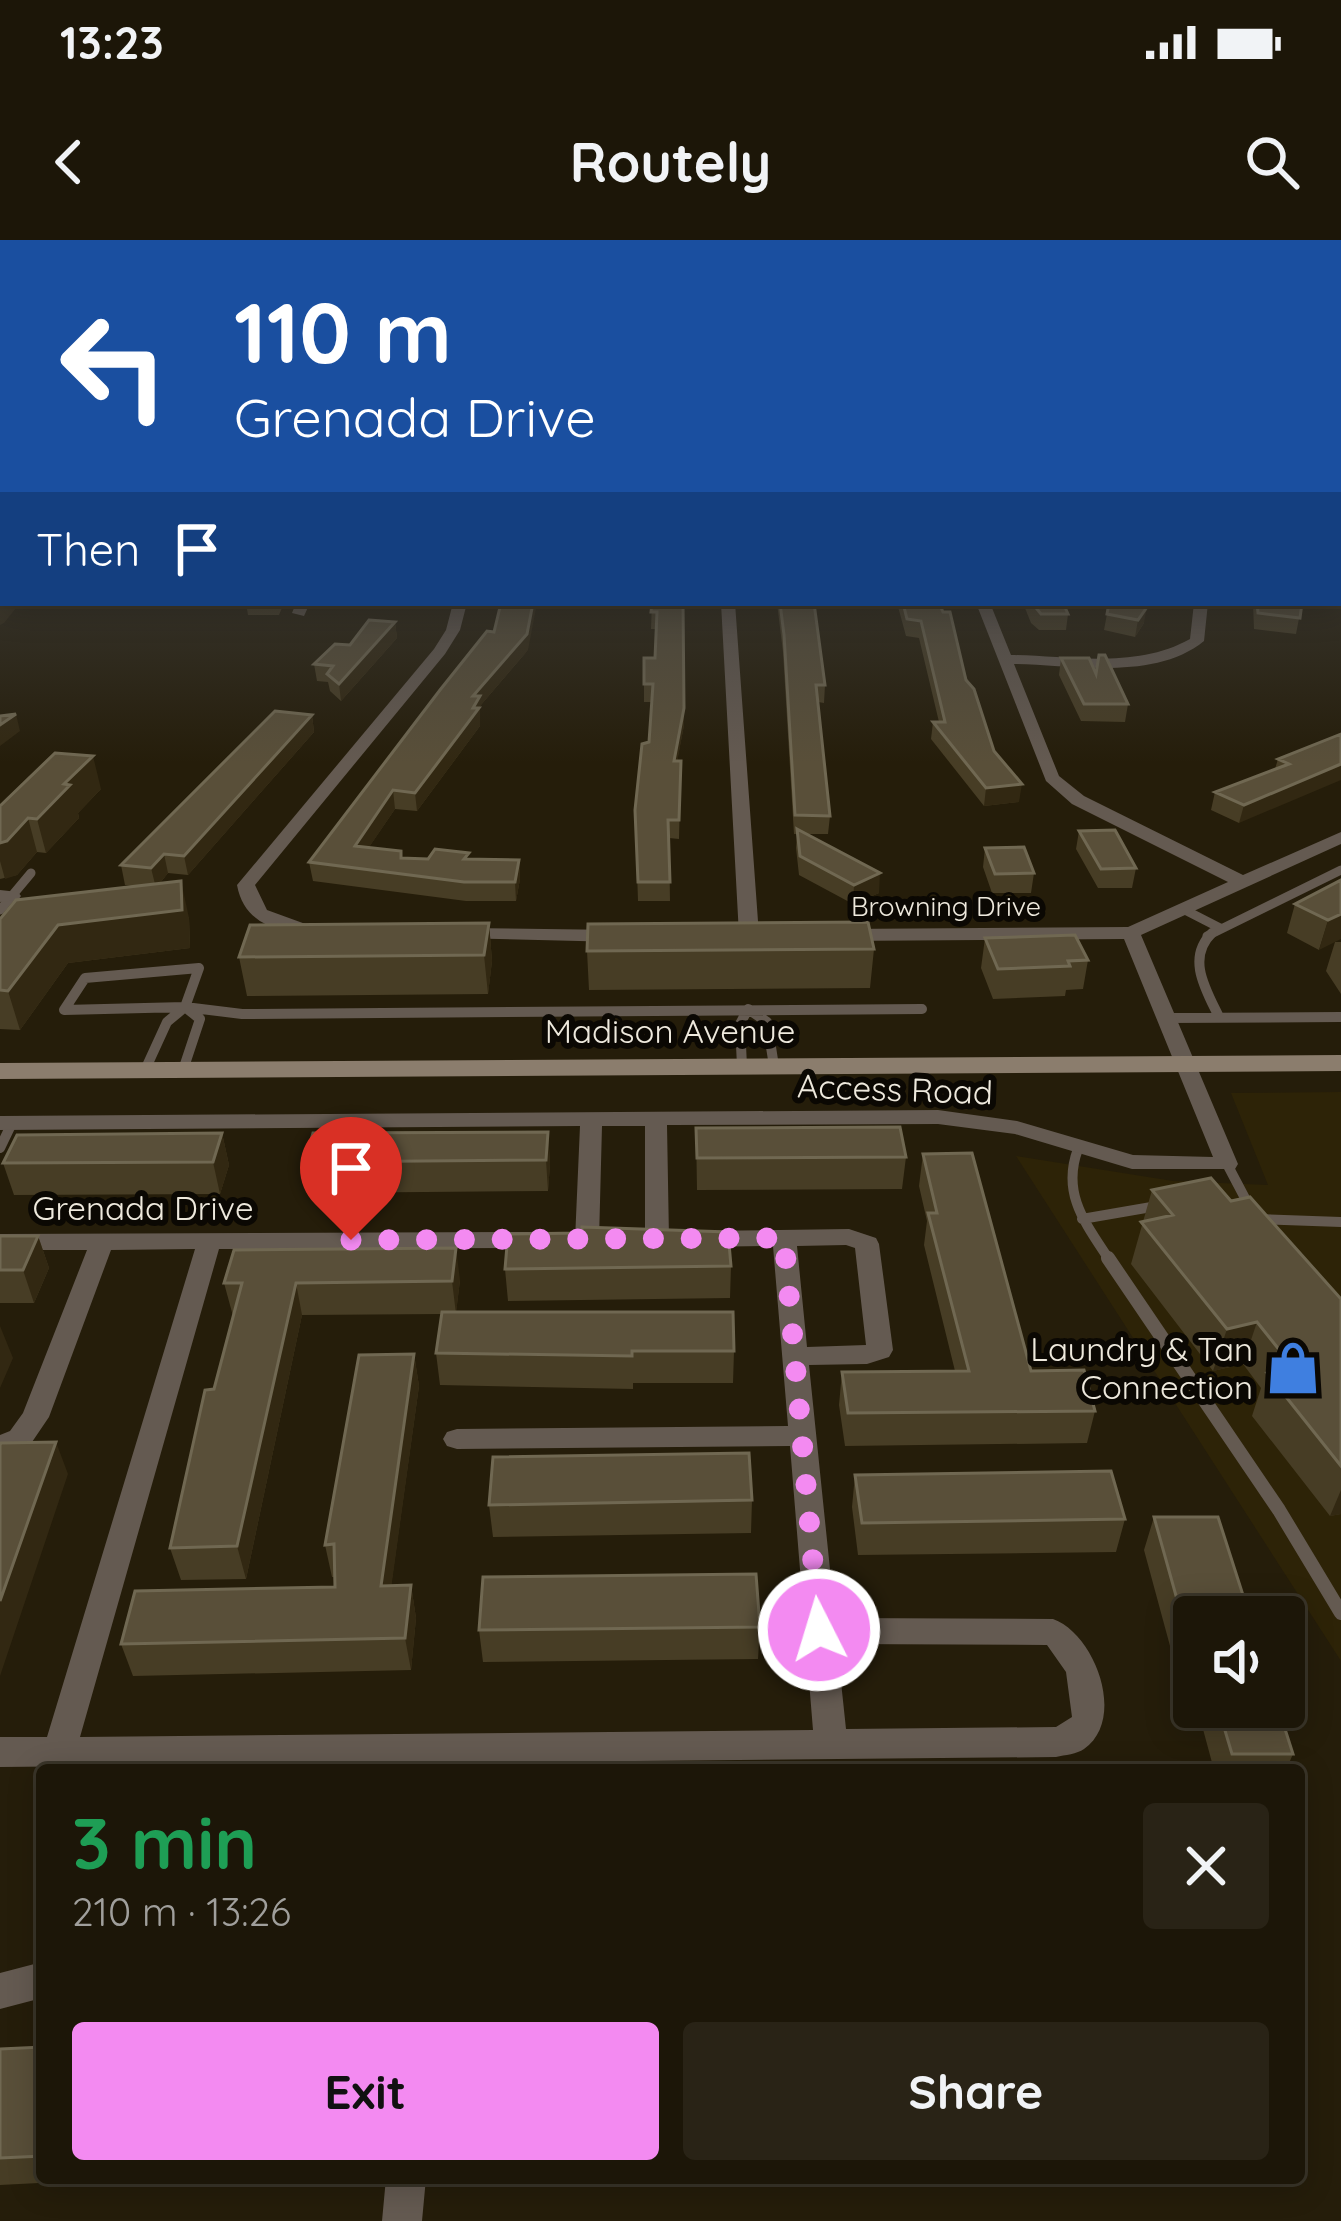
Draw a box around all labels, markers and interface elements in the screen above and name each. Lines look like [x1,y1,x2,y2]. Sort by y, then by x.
text: 13:23 [60,14,164,70]
text: Routely [570,128,771,196]
icon: back [36,129,102,195]
icon: search [1239,129,1305,195]
text: 110 m [234,279,452,384]
icon: left [36,288,192,444]
text: Grenada Drive [234,383,596,451]
icon: arrive [164,516,230,582]
text: Then [36,521,140,577]
street label: Browning Drive [851,889,1041,923]
street label: Madison Avenue [545,1010,795,1051]
street label: Access Road [796,1065,994,1112]
pin [300,1117,402,1240]
icon: arrive [318,1135,384,1201]
street label: Grenada Drive [32,1187,254,1228]
place label: Laundry & Tan Connection [1030,1328,1253,1407]
shop icon: Laundry & Tan Connection [1264,1339,1322,1397]
position arrow [756,1567,882,1693]
map controls [1173,1596,1305,1728]
button: sound [1173,1596,1305,1728]
text: 3 min [72,1797,257,1887]
button: close [1143,1803,1269,1929]
text: 210 m · 13:26 [72,1887,291,1936]
button: Exit [72,2022,659,2160]
button: Share [683,2022,1269,2160]

